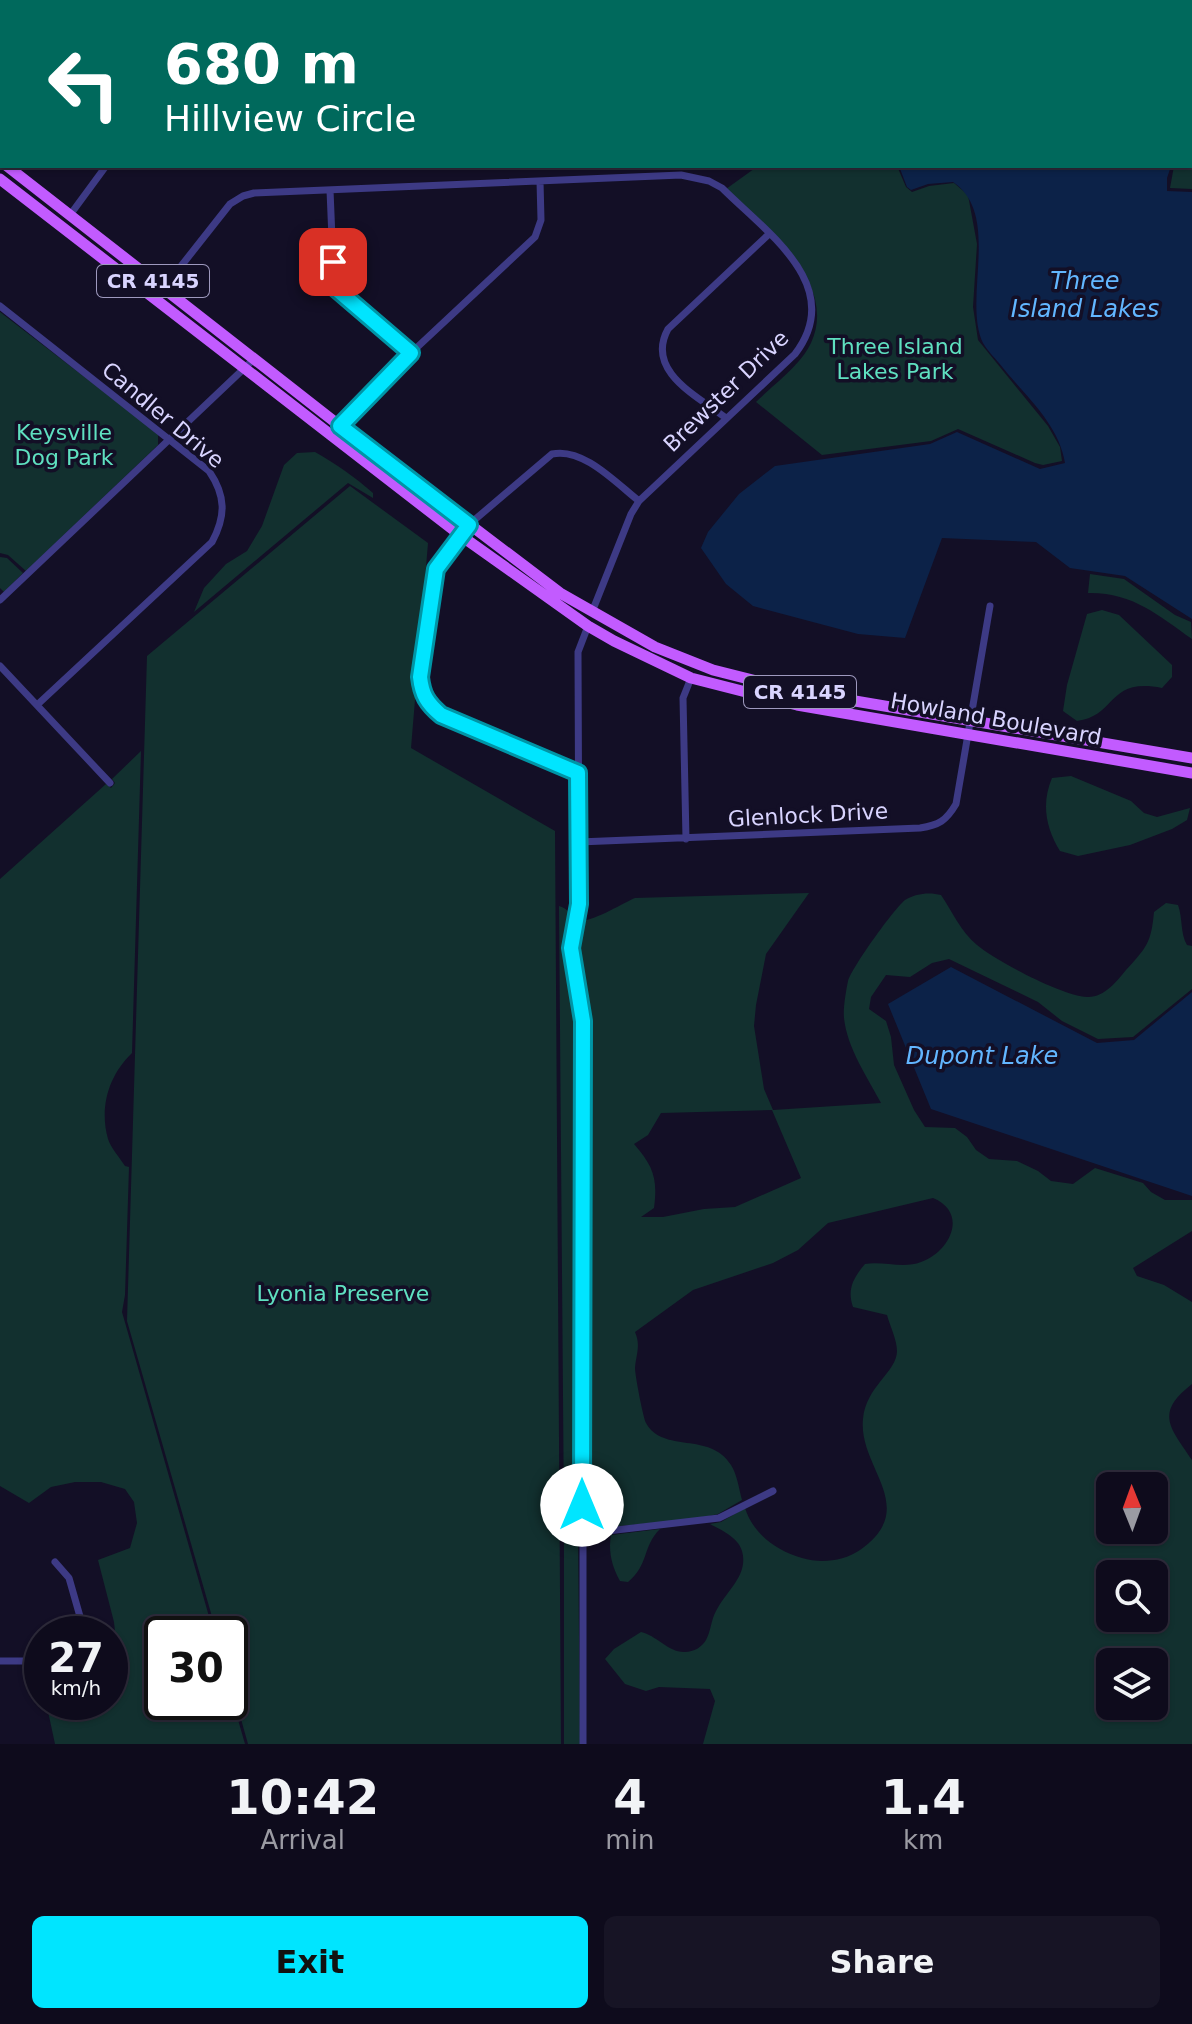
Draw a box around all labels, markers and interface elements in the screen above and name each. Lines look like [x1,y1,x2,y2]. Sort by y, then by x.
text: 680 m [164,31,359,96]
icon: left [32,32,136,136]
text: Hillview Circle [164,98,417,139]
pin [299,228,367,296]
icon: arrive [311,240,355,284]
road number: CR 4145 [97,265,209,297]
water label: Three Island Lakes [1011,267,1159,323]
street label: Brewster Drive [659,325,793,457]
park label: Three Island Lakes Park [826,334,963,384]
street label: Candler Drive [97,357,229,473]
park label: Keysville Dog Park [15,420,114,470]
road number: CR 4145 [744,676,856,708]
street label: Howland Boulevard [889,688,1103,750]
street label: Glenlock Drive [727,798,889,832]
water label: Dupont Lake [906,1042,1058,1070]
park label: Lyonia Preserve [257,1281,429,1306]
position arrow [540,1463,624,1547]
north arrow [1096,1472,1168,1544]
map controls [1096,1472,1168,1720]
button: search [1096,1560,1168,1632]
speed limit sign: 30 [144,1616,248,1720]
text: 27 [48,1635,104,1681]
button: layers [1096,1648,1168,1720]
text: km/h [51,1676,101,1700]
text: 10:42 [226,1769,379,1825]
text: 4 [613,1769,647,1825]
text: 1.4 [881,1769,966,1825]
text: Arrival [260,1825,345,1855]
text: min [605,1825,654,1855]
text: km [903,1825,943,1855]
button: Exit [32,1916,588,2008]
button: Share [604,1916,1160,2008]

